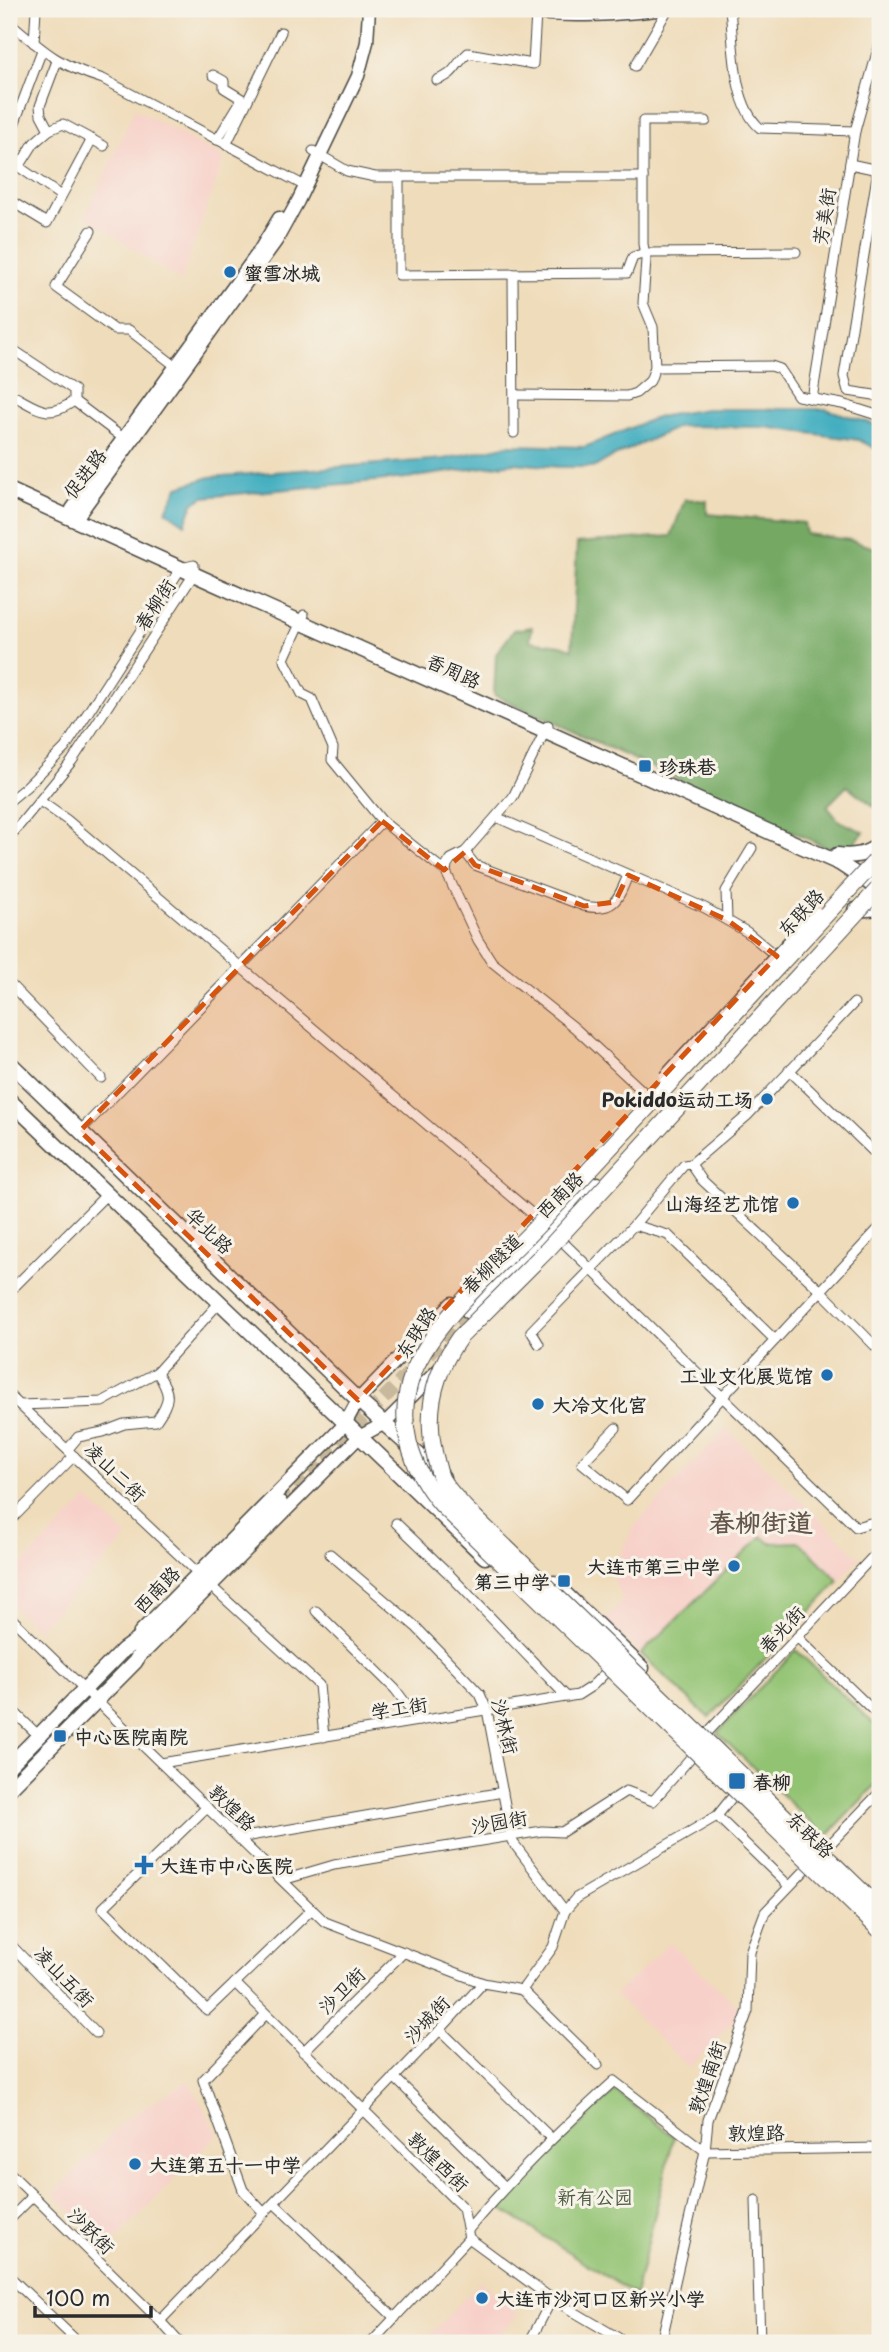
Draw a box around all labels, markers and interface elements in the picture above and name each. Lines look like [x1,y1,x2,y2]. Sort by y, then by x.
street label: 芳美街 [805,186,841,246]
place label: 蜜雪冰城 [244,258,320,286]
marker: 蜜雪冰城 [222,264,238,280]
street label: 促进路 [56,442,112,504]
street label: 春柳街 [127,572,181,636]
street label: 香周路 [422,646,486,694]
place label: 珍珠巷 [659,752,717,780]
marker: 珍珠巷 [637,758,653,774]
street label: 东联路 [770,882,830,942]
place label: Pokiddo运动工场 [601,1085,753,1113]
marker: Pokiddo运动工场 [759,1091,775,1107]
street label: 西南路 [529,1164,589,1224]
place label: 山海经艺术馆 [665,1189,779,1217]
marker: 山海经艺术馆 [785,1195,801,1211]
street label: 华北路 [180,1200,240,1260]
street label: 春柳隧道 [454,1226,528,1300]
street label: 东联路 [388,1300,442,1364]
place label: 工业文化展览馆 [680,1361,813,1389]
marker: 工业文化展览馆 [819,1367,835,1383]
place label: 大冷文化宫 [552,1390,647,1418]
marker: 大冷文化宫 [530,1396,546,1412]
street label: 凌山二街 [79,1435,153,1507]
district label: 春柳街道 [709,1502,813,1541]
place label: 大连市第三中学 [587,1552,720,1580]
marker: 大连市第三中学 [726,1558,742,1574]
street label: 西南路 [126,1559,186,1619]
place label: 第三中学 [474,1567,550,1595]
marker: 第三中学 [556,1573,572,1589]
street label: 春光街 [751,1599,811,1659]
street label: 学工街 [369,1689,429,1725]
street label: 沙林街 [486,1695,526,1757]
place label: 中心医院南院 [74,1722,188,1750]
marker: 中心医院南院 [52,1728,68,1744]
place label: 春柳 [753,1767,791,1795]
marker: 春柳 [727,1771,747,1791]
street label: 敦煌路 [203,1777,263,1837]
street label: 沙园街 [468,1802,530,1840]
street label: 东联路 [781,1804,841,1864]
place label: 大连市中心医院 [160,1851,293,1879]
marker: 大连市中心医院 [134,1855,154,1875]
street label: 凌山五街 [29,1939,101,2013]
street label: 沙卫街 [311,1960,371,2020]
street label: 沙城街 [396,1989,456,2049]
street label: 敦煌南街 [680,2037,732,2117]
street label: 敦煌路 [727,2118,785,2146]
street label: 敦煌西街 [402,2125,476,2197]
place label: 大连第五十一中学 [149,2150,301,2178]
marker: 大连第五十一中学 [127,2156,143,2172]
park label: 新有公园 [557,2182,633,2210]
street label: 沙跃街 [62,2200,122,2260]
scale bar [35,2275,150,2319]
text: 100 m [46,2281,110,2313]
place label: 大连市沙河口区新兴小学 [496,2284,705,2312]
marker: 大连市沙河口区新兴小学 [474,2290,490,2306]

